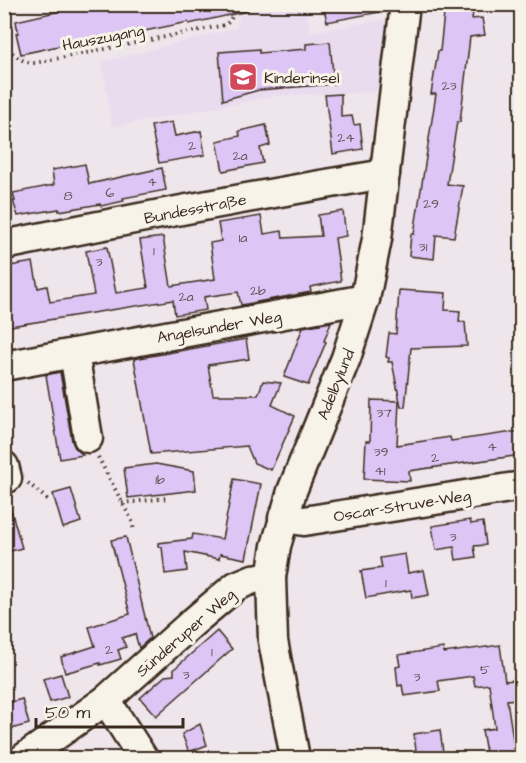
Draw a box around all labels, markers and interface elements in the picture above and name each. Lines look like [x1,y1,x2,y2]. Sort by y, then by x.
street label: Hauszugang [61,19,146,58]
school or university icon: Kinderinsel [227,61,259,93]
place label: Kinderinsel [264,67,339,89]
house number: 23 [441,76,457,96]
house number: 24 [337,128,355,148]
house number: 2 [188,136,196,156]
house number: 2a [232,146,248,166]
house number: 4 [147,172,157,192]
house number: 6 [106,183,115,203]
house number: 8 [63,186,73,206]
street label: Bundesstraße [142,188,249,230]
house number: 29 [423,194,439,214]
house number: 1a [239,228,247,248]
house number: 31 [419,237,428,257]
house number: 1 [153,241,155,261]
house number: 3 [95,252,103,272]
house number: 2b [250,281,266,301]
house number: 2a [178,287,194,307]
street label: Angelsunder Weg [155,305,283,350]
street label: Adelbylund [312,346,361,423]
house number: 37 [376,403,392,423]
house number: 4 [487,437,497,457]
house number: 39 [373,442,389,462]
house number: 2 [431,448,439,468]
house number: 41 [374,461,386,481]
house number: 1b [155,470,165,490]
street label: Oscar-Struve-Weg [332,484,472,529]
house number: 3 [449,527,457,547]
house number: 1 [385,573,387,593]
street label: Sünderuper Weg [131,583,241,683]
house number: 2 [105,640,113,660]
house number: 1 [211,642,213,662]
house number: 5 [480,660,490,680]
house number: 3 [182,665,190,685]
house number: 3 [413,667,421,687]
scale bar [36,691,183,729]
text: 50 m [45,700,90,725]

